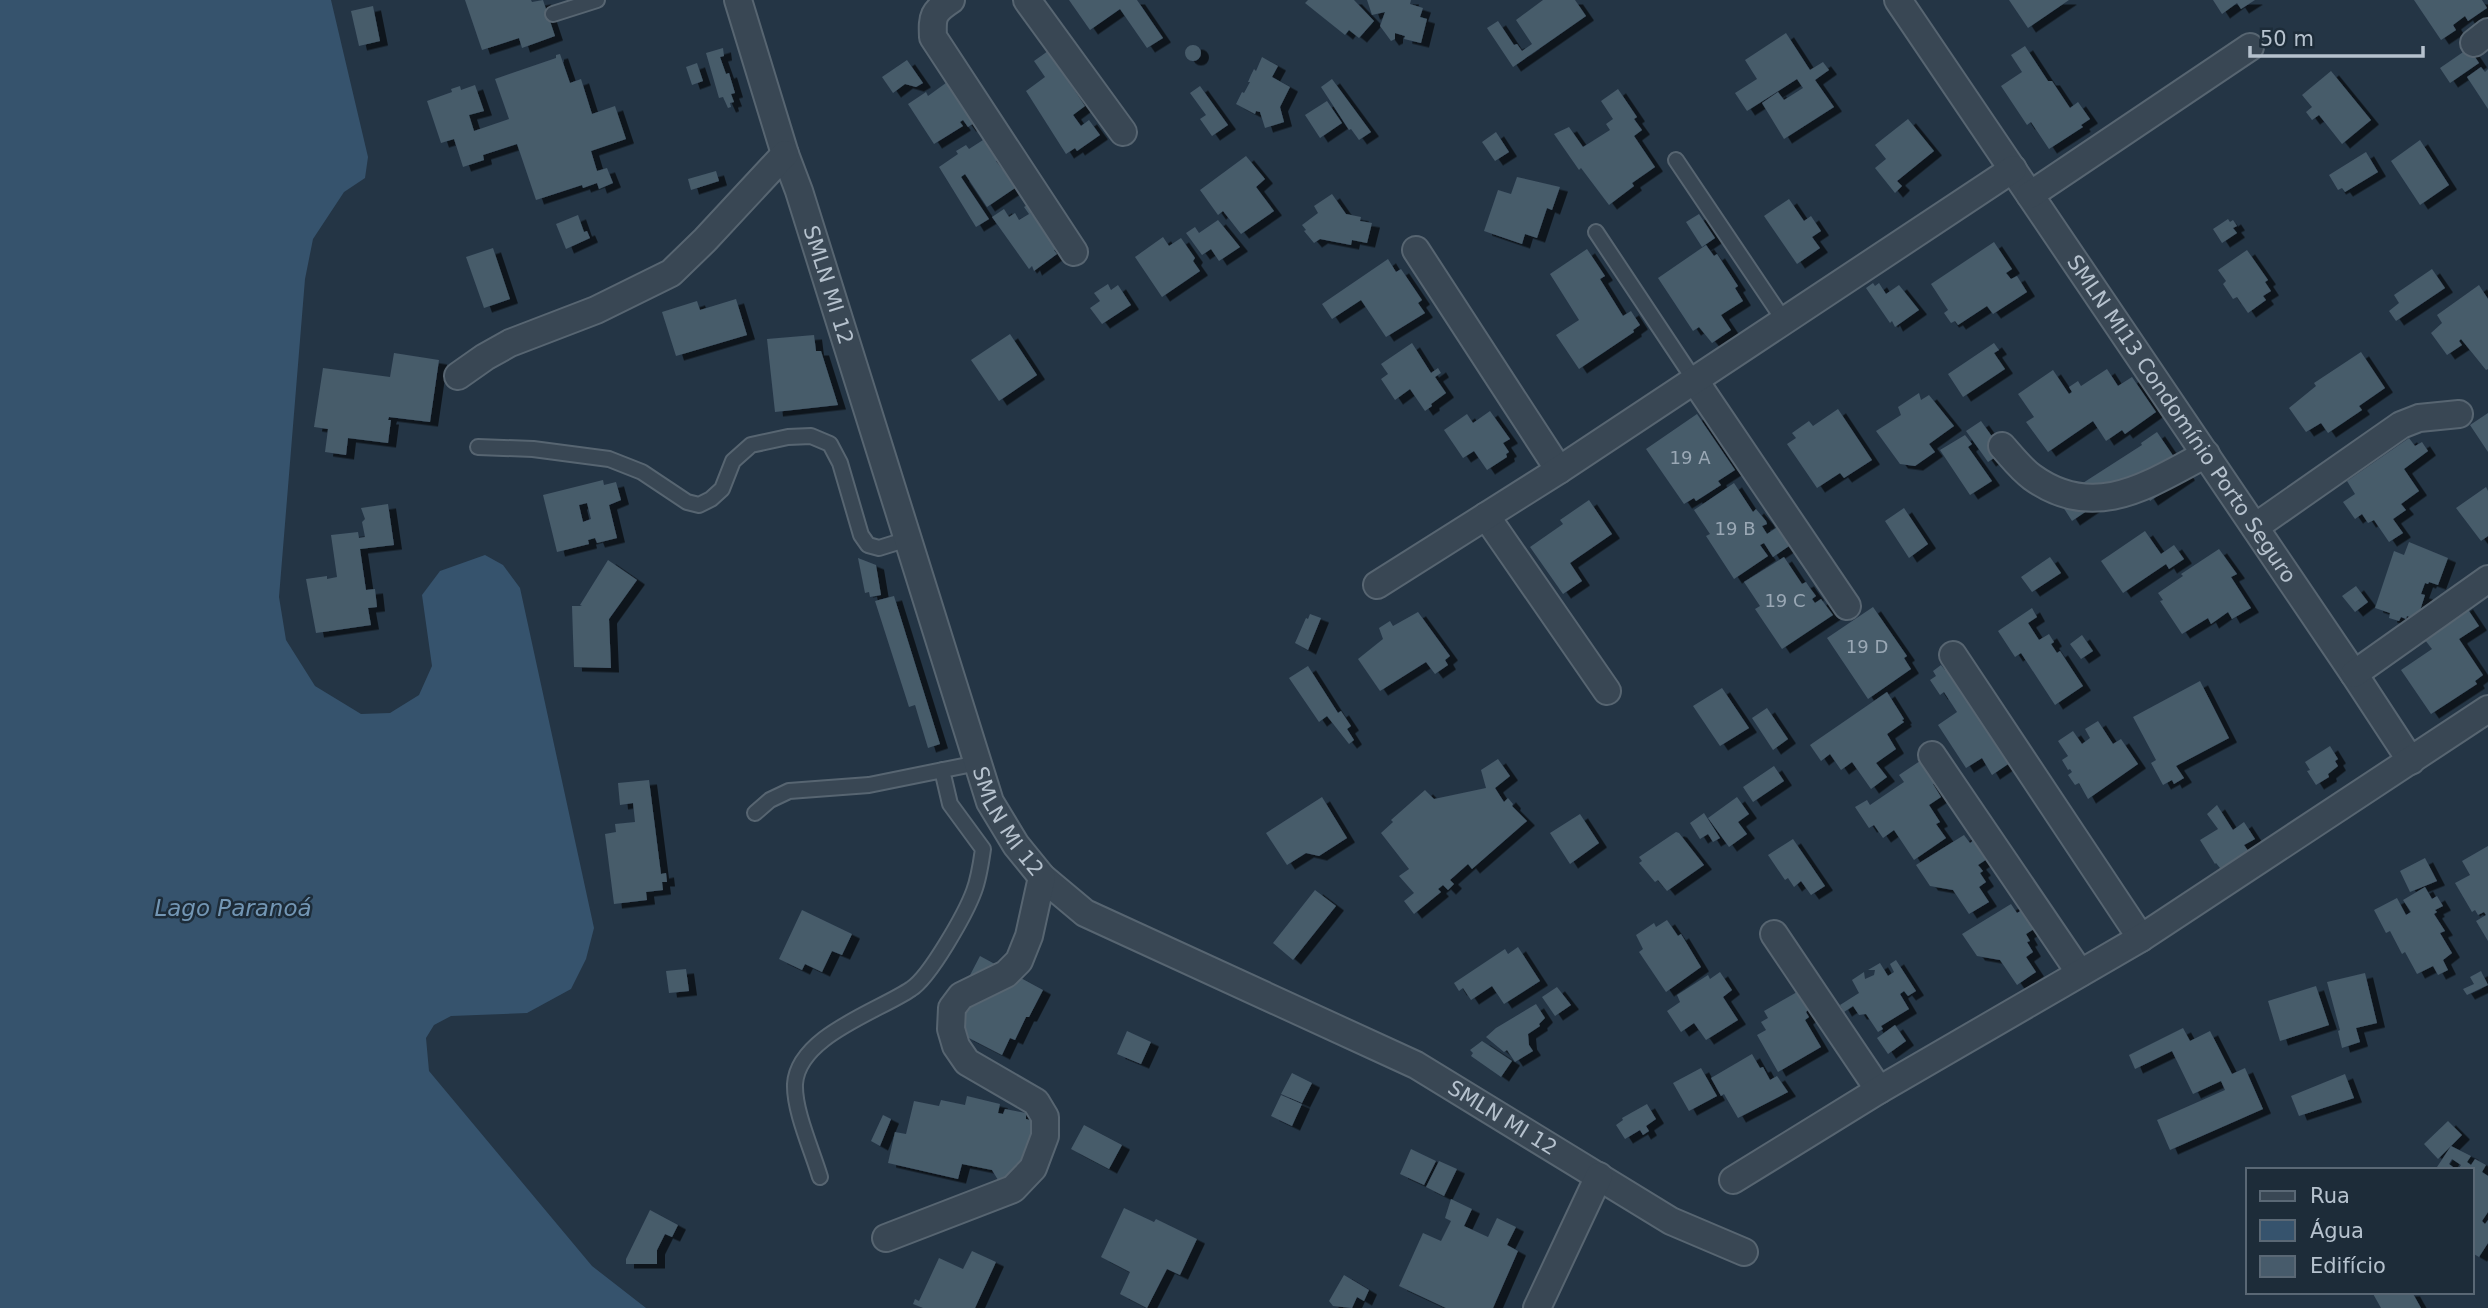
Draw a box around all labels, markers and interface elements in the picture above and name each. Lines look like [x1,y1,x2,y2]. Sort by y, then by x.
scale bar [2250,14,2423,58]
text: 50 m [2260,27,2314,51]
street label: SMLN MI 12 [799,223,858,347]
street label: SMLN MI13 Condomínio Porto Seguro [2062,251,2301,588]
house number: 19 A [1670,447,1711,468]
house number: 19 B [1715,518,1755,539]
house number: 19 C [1764,590,1806,611]
house number: 19 D [1846,636,1888,657]
street label: SMLN MI 12 [968,764,1048,881]
water label: Lago Paranoá [154,895,312,921]
street label: SMLN MI 12 [1444,1076,1561,1160]
legend [2246,1168,2474,1294]
text: Rua [2310,1184,2350,1208]
text: Água [2310,1218,2364,1243]
text: Edifício [2310,1254,2386,1278]

